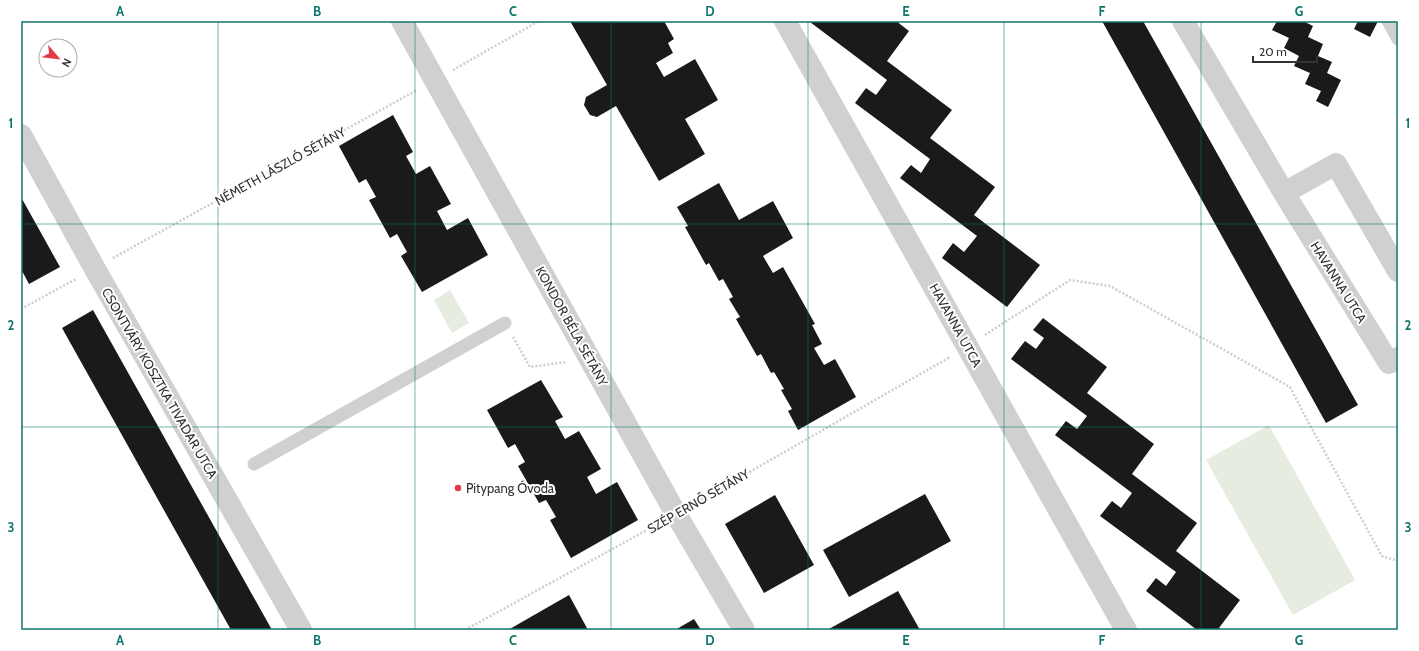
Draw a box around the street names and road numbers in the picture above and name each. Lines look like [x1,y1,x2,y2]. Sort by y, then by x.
street label: NÉMETH LÁSZLÓ SÉTÁNY [211,122,349,209]
street label: HAVANNA UTCA [1308,238,1370,326]
street label: KONDOR BÉLA SÉTÁNY [532,263,613,389]
street label: HAVANNA UTCA [926,280,986,370]
street label: CSONTVÁRY KOSZTKA TIVADAR UTCA [99,284,222,481]
street label: SZÉP ERNŐ SÉTÁNY [644,464,752,537]

